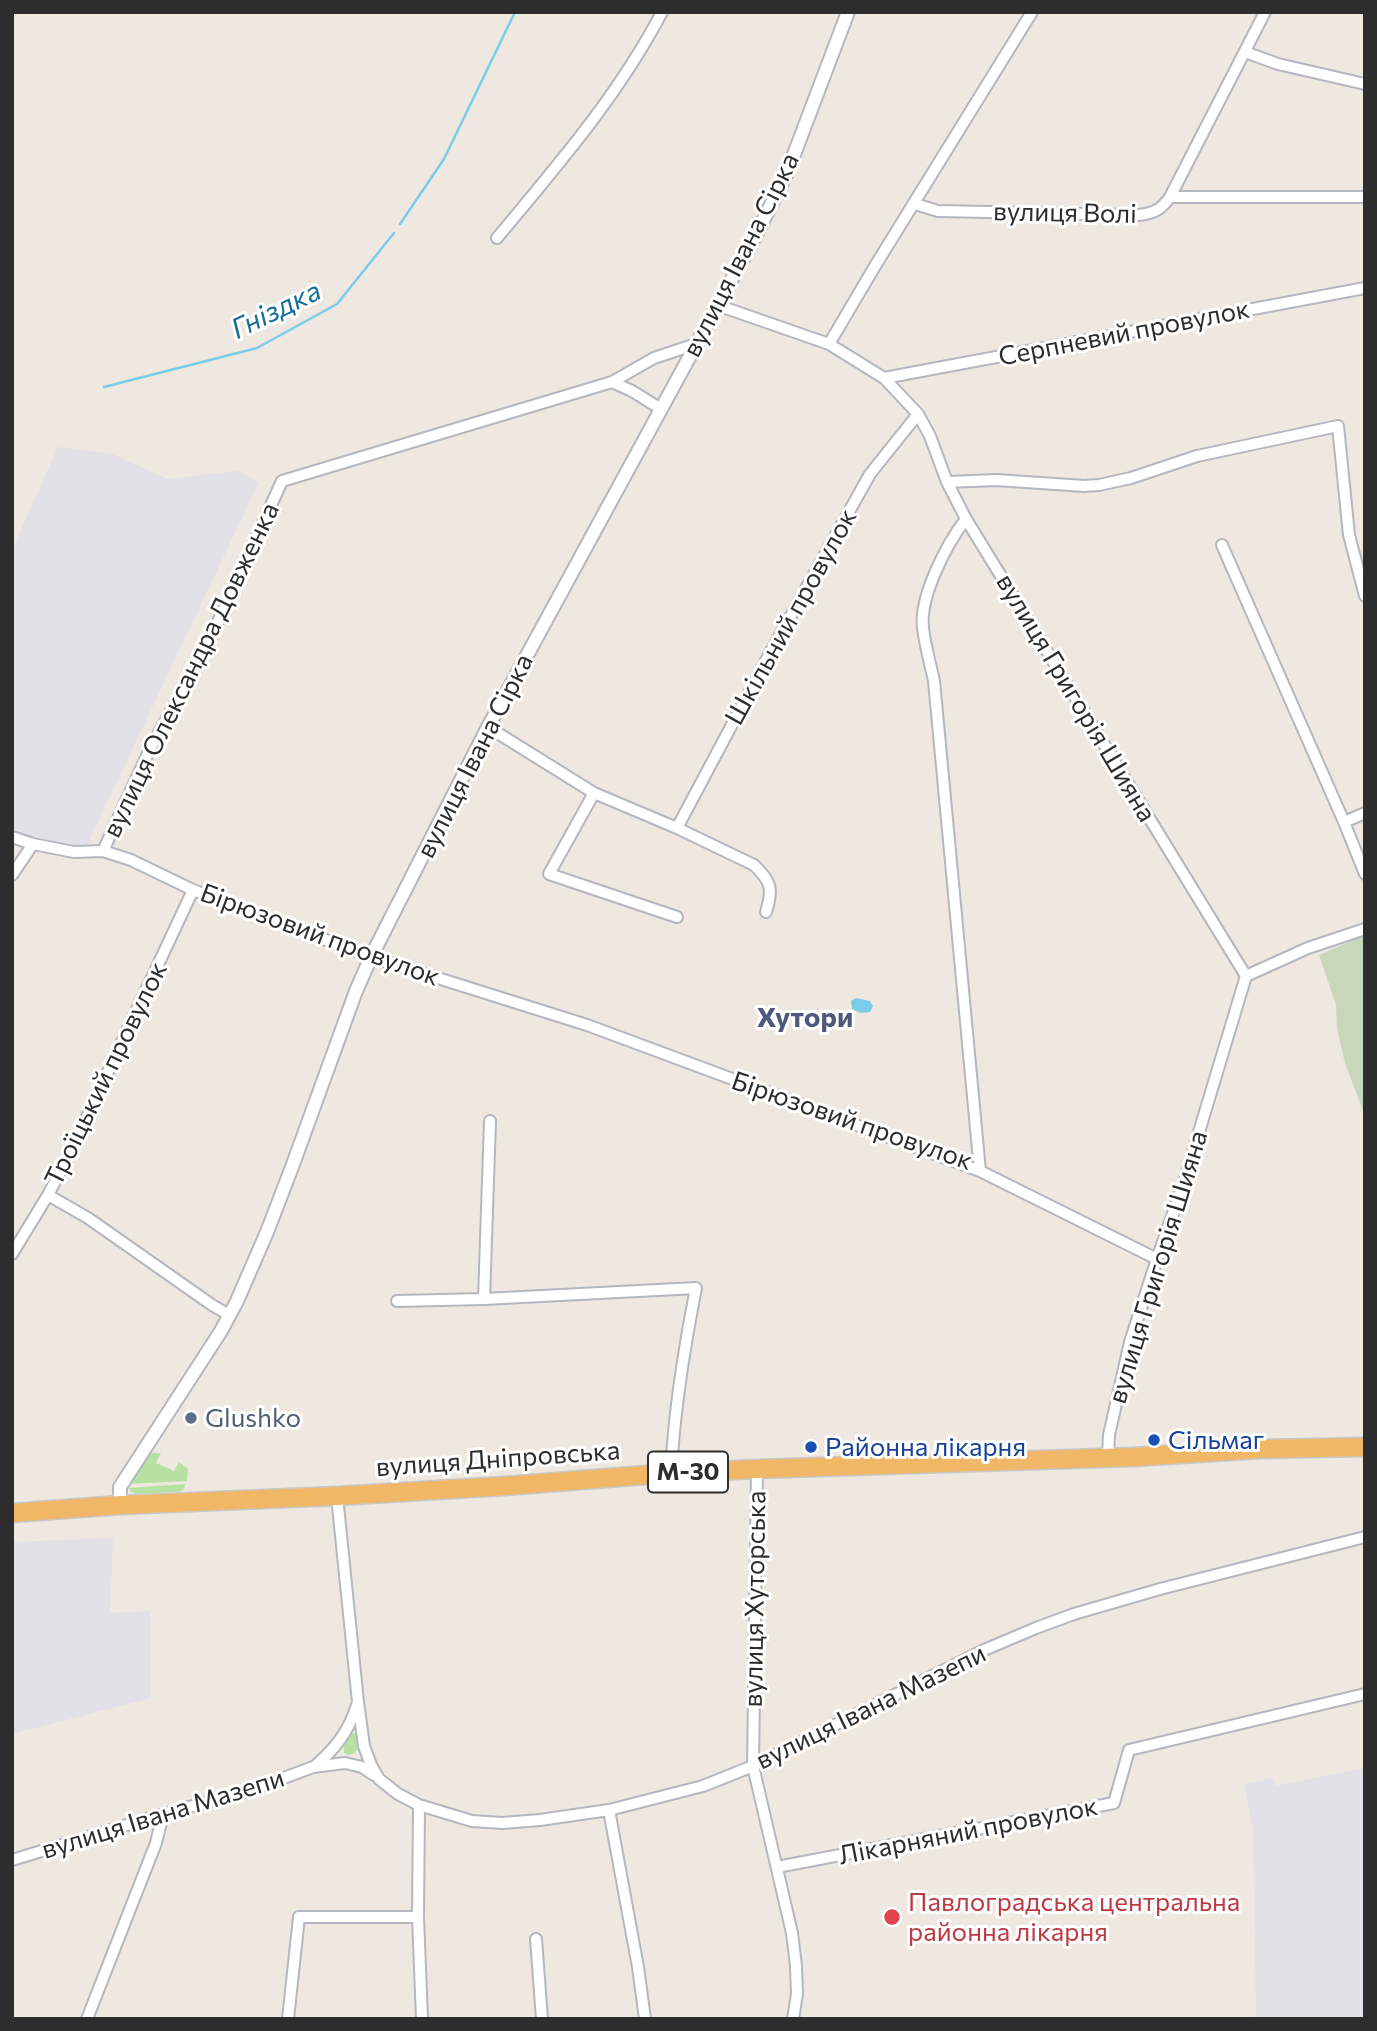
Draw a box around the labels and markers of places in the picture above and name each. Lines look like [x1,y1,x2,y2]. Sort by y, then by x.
place label: Glushko [205,1402,301,1434]
marker: Glushko [183,1410,199,1426]
place label: Сільмаг [1168,1424,1264,1456]
place label: Районна лікарня [825,1431,1026,1463]
marker: Сільмаг [1146,1432,1162,1448]
marker: Районна лікарня [803,1439,819,1455]
place label: Павлоградська центральна районна лікарня [908,1886,1240,1948]
marker: Павлоградська центральна районна лікарня [882,1907,902,1927]

